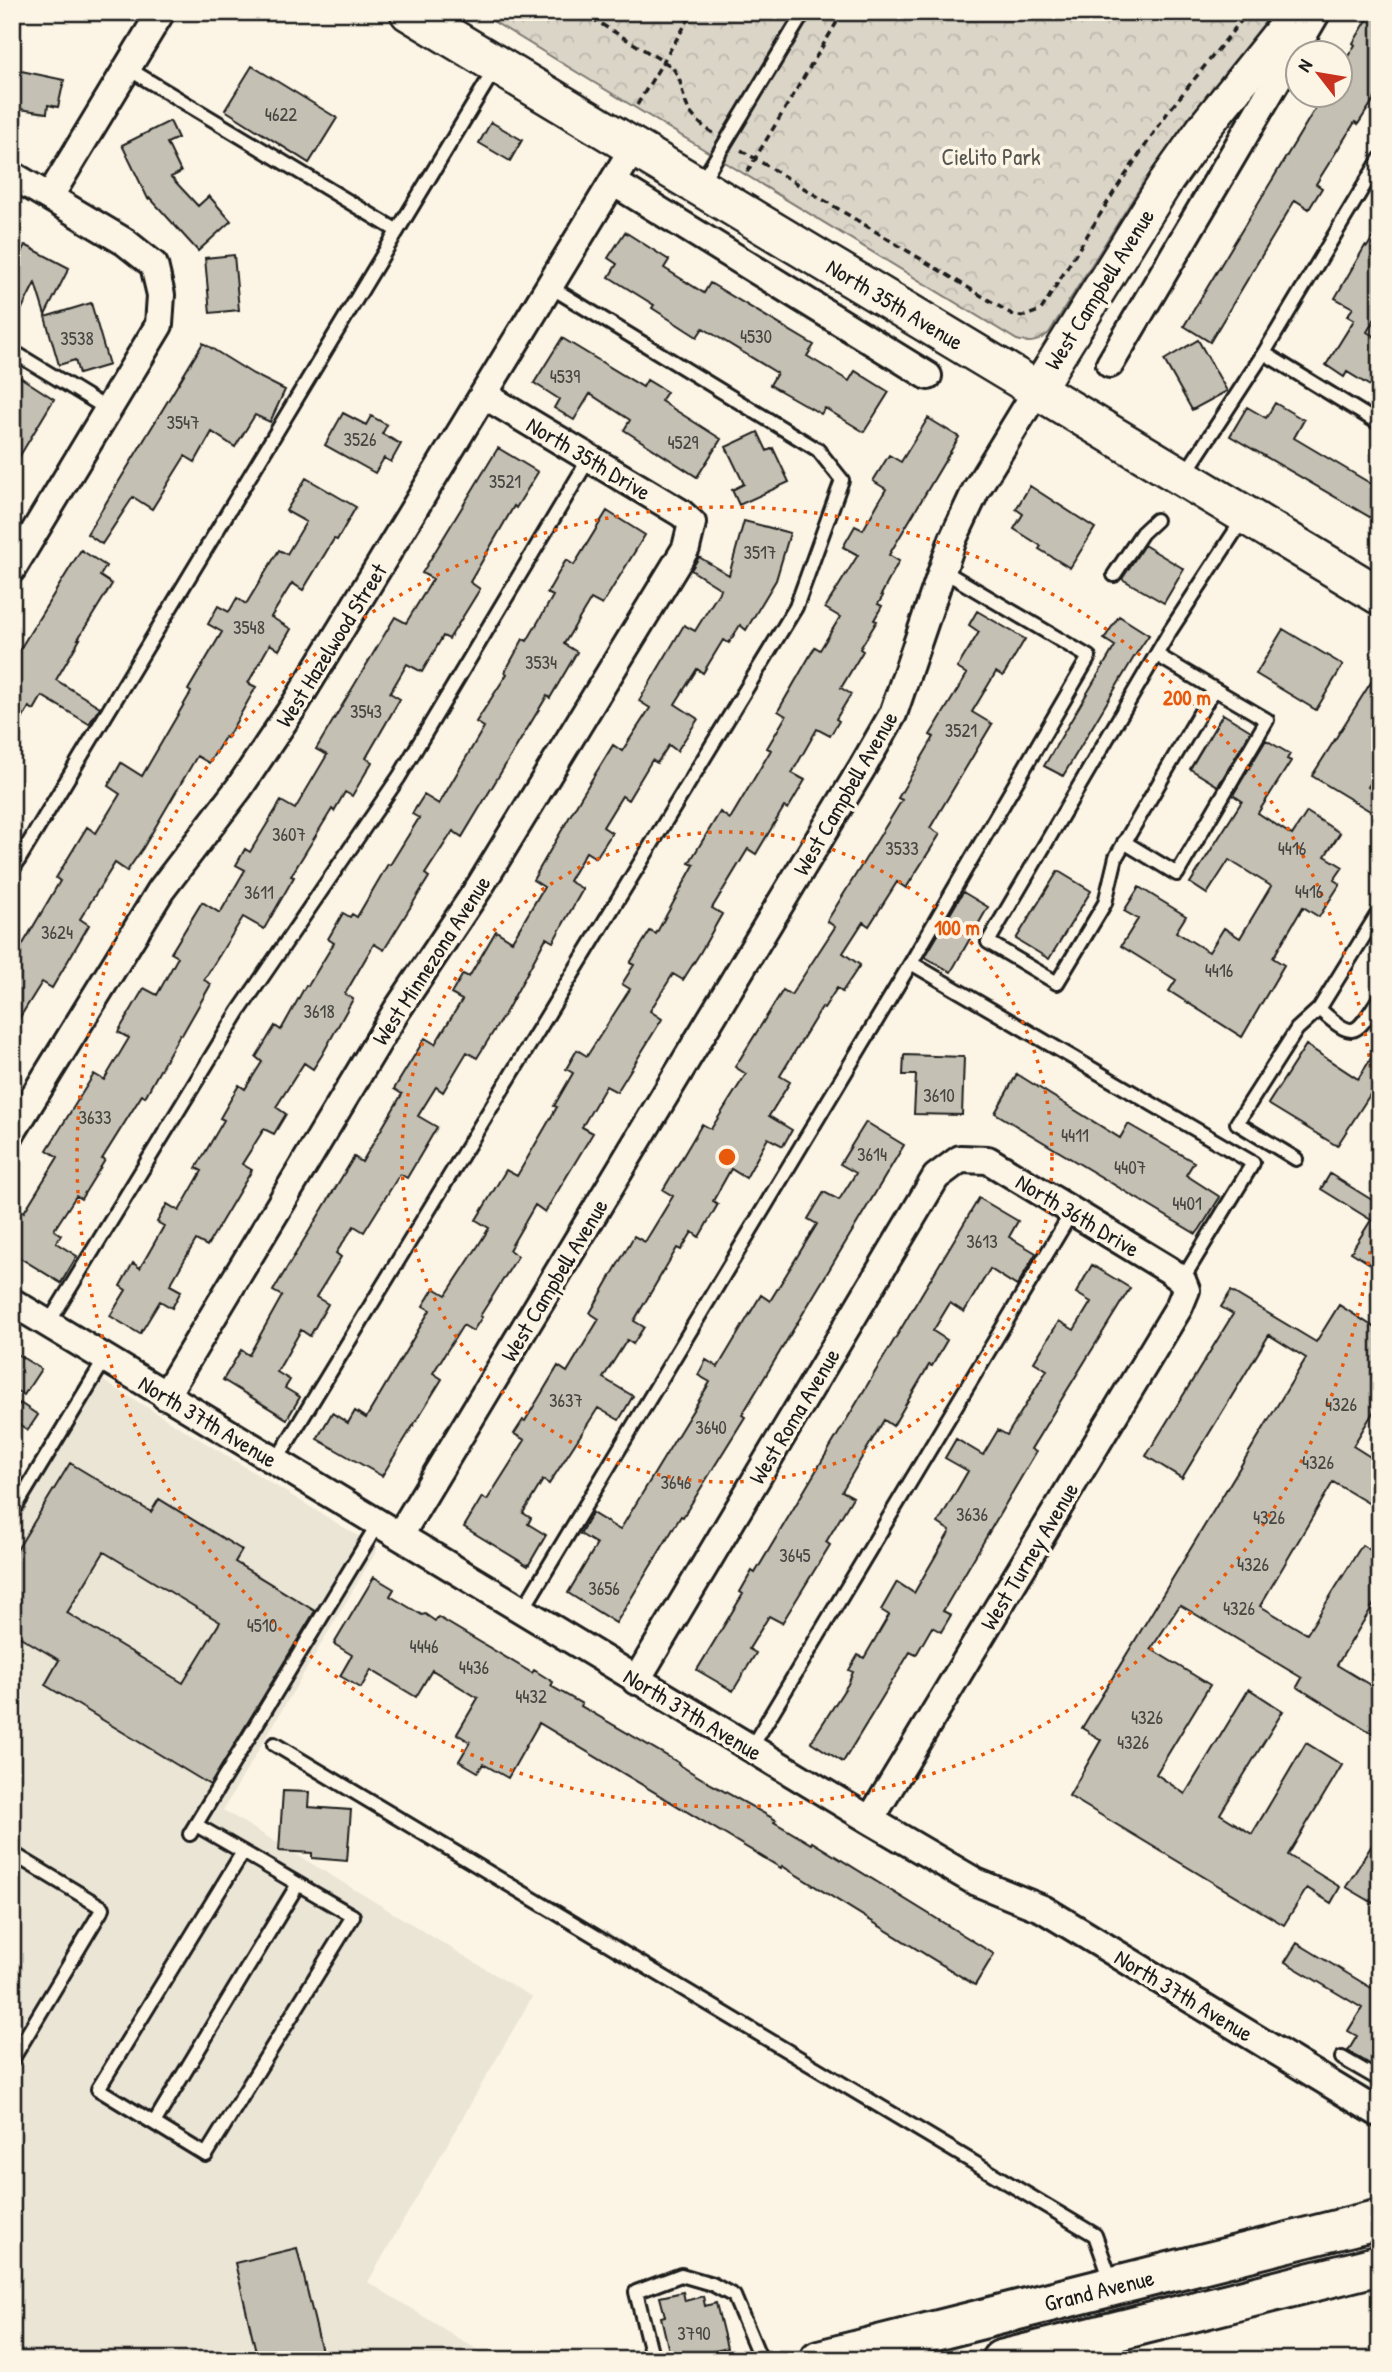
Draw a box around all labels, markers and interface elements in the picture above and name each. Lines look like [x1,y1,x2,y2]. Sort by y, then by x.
north arrow [1284,38,1354,108]
text: N [1291,54,1318,76]
house number: 4622 [265,101,297,127]
park label: Cielito Park [941,141,1041,172]
street label: West Campbell Avenue [1037,202,1161,376]
street label: North 35th Avenue [821,251,969,357]
house number: 4530 [740,323,772,349]
house number: 3538 [60,325,94,351]
house number: 4539 [550,363,580,389]
house number: 3547 [166,409,200,435]
street label: North 35th Drive [521,409,657,507]
house number: 3526 [343,426,377,452]
house number: 4529 [667,429,699,455]
house number: 3521 [489,468,521,494]
house number: 3517 [744,539,776,565]
street label: West Hazelwood Street [268,556,394,733]
house number: 3548 [233,614,265,640]
house number: 3534 [525,649,557,675]
text: 200 m [1163,683,1211,712]
house number: 3543 [350,698,382,724]
street label: West Campbell Avenue [785,705,905,881]
house number: 3521 [945,717,977,743]
house number: 3607 [272,821,306,847]
house number: 3533 [885,835,919,861]
house number: 4416 [1278,835,1306,861]
street label: West Minnezona Avenue [365,869,497,1051]
house number: 4416 [1295,878,1323,904]
house number: 3611 [244,879,274,905]
text: 100 m [934,913,980,942]
house number: 3624 [41,919,73,945]
house number: 4416 [1205,957,1233,983]
house number: 3618 [303,998,335,1024]
house number: 3610 [923,1082,955,1108]
house number: 3633 [78,1104,112,1130]
house number: 4411 [1061,1122,1089,1148]
house number: 3614 [857,1141,887,1167]
centre of rings [715,1145,739,1169]
house number: 4407 [1114,1154,1146,1180]
street label: North 36th Drive [1011,1166,1145,1264]
house number: 4401 [1172,1190,1202,1216]
street label: West Campbell Avenue [493,1193,615,1367]
house number: 3613 [966,1228,998,1254]
street label: West Roma Avenue [741,1342,847,1490]
street label: North 37th Avenue [133,1368,283,1474]
house number: 3637 [549,1387,583,1413]
house number: 4326 [1325,1391,1357,1417]
house number: 3640 [695,1414,727,1440]
house number: 4326 [1302,1449,1334,1475]
house number: 3646 [661,1469,691,1495]
street label: West Turney Avenue [973,1476,1085,1636]
house number: 3636 [956,1501,988,1527]
house number: 4326 [1253,1504,1285,1530]
house number: 3645 [779,1542,811,1568]
house number: 4326 [1237,1551,1269,1577]
house number: 3656 [588,1575,620,1601]
house number: 4326 [1223,1595,1255,1621]
house number: 4510 [247,1612,277,1638]
house number: 4446 [410,1633,438,1659]
house number: 4436 [459,1654,489,1680]
street label: North 37th Avenue [618,1661,768,1767]
house number: 4432 [515,1683,547,1709]
house number: 4326 [1131,1704,1163,1730]
house number: 4326 [1117,1729,1149,1755]
street label: North 37th Avenue [1109,1942,1259,2048]
street label: Grand Avenue [1041,2261,1157,2319]
house number: 3790 [677,2320,711,2346]

